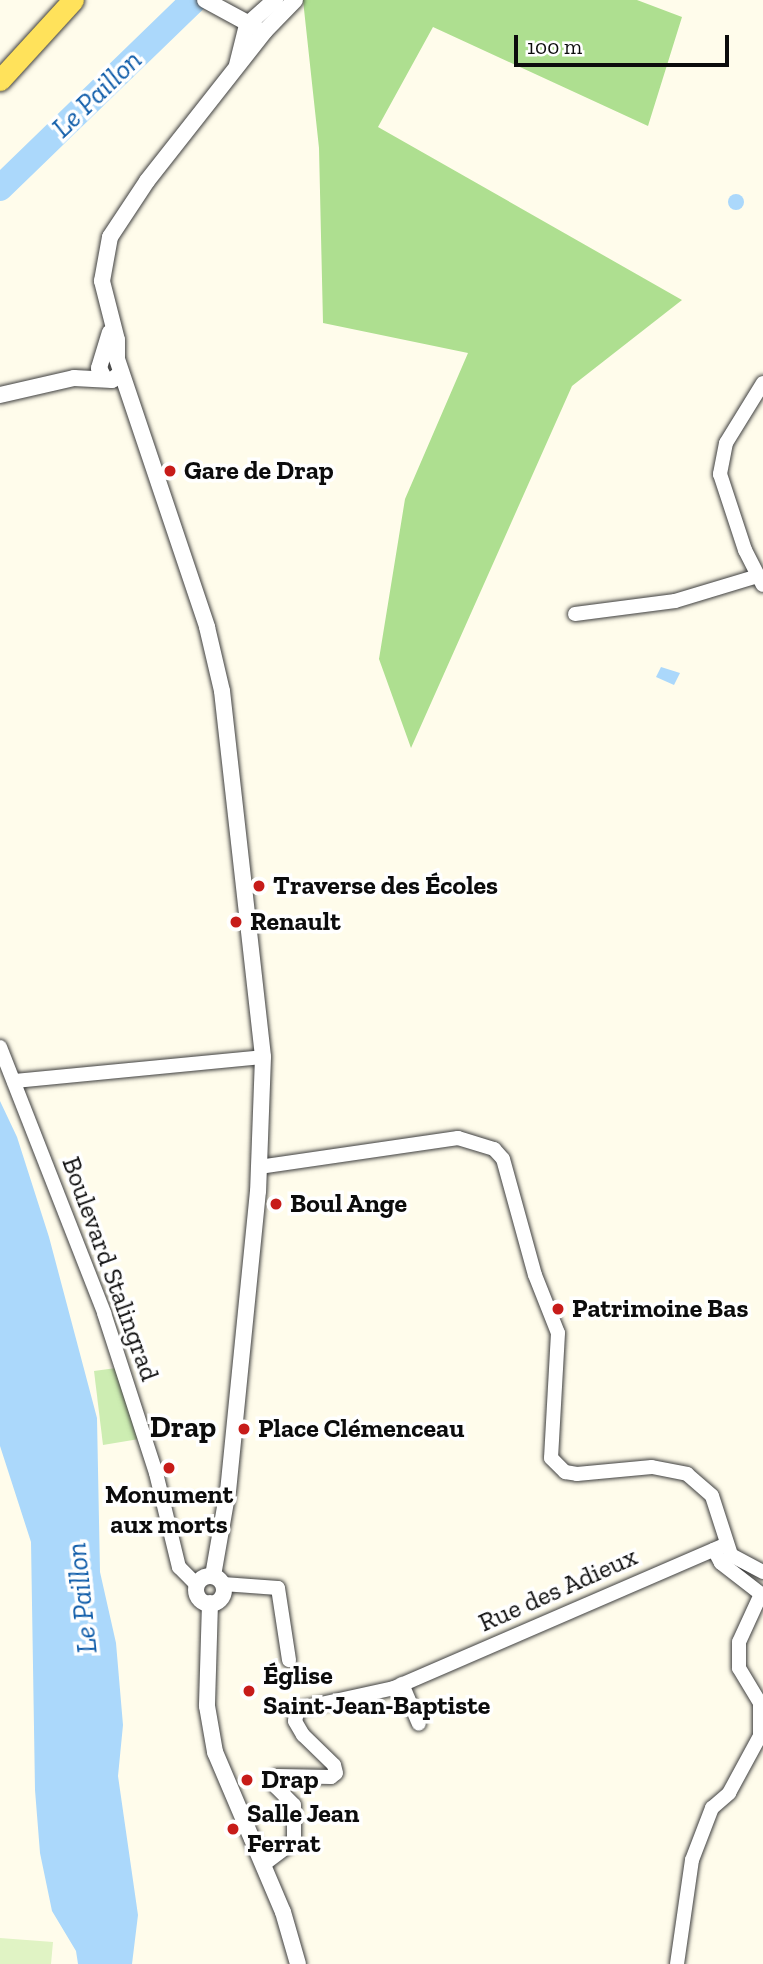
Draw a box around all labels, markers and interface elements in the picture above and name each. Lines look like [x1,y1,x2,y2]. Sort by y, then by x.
scale bar [518,21,733,65]
text: 100 m [527,34,582,59]
water label: Le Paillon [45,43,149,145]
place label: Gare de Drap [184,455,334,487]
marker: Gare de Drap [162,463,178,479]
place label: Traverse des Écoles [273,870,498,902]
marker: Traverse des Écoles [251,878,267,894]
place label: Renault [250,906,341,938]
marker: Renault [228,914,244,930]
street label: Boulevard Stalingrad [55,1153,165,1385]
place label: Boul Ange [290,1188,408,1220]
marker: Boul Ange [268,1196,284,1212]
place label: Patrimoine Bas [572,1293,748,1325]
marker: Patrimoine Bas [550,1301,566,1317]
district label: Drap [150,1409,216,1445]
place label: Place Clémenceau [258,1413,464,1445]
marker: Place Clémenceau [236,1421,252,1437]
marker: Monument aux morts [161,1460,177,1476]
place label: Monument aux morts [105,1479,233,1540]
water label: Le Paillon [59,1541,105,1655]
street label: Rue des Adieux [474,1541,642,1639]
place label: Église Saint-Jean-Baptiste [263,1660,490,1722]
marker: Église Saint-Jean-Baptiste [241,1683,257,1699]
place label: Drap [261,1764,319,1796]
marker: Drap [239,1772,255,1788]
place label: Salle Jean Ferrat [247,1798,360,1860]
marker: Salle Jean Ferrat [225,1821,241,1837]

